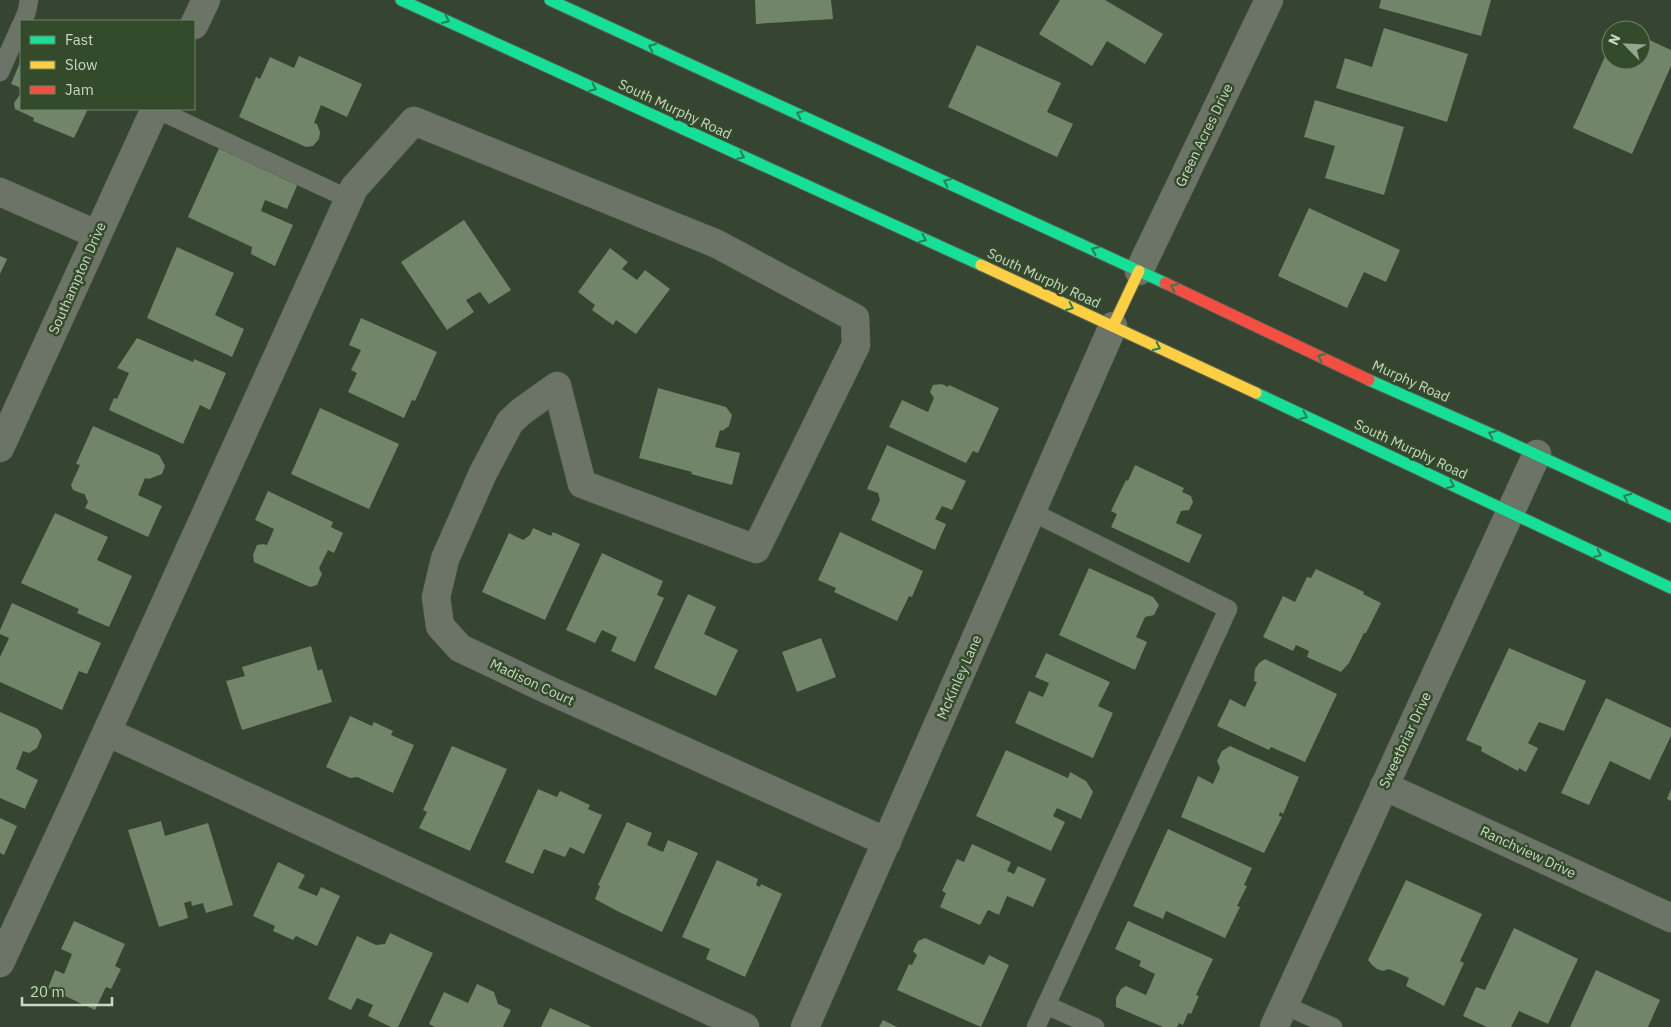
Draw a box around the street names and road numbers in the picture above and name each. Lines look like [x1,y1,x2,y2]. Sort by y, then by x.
street label: South Murphy Road [615,75,735,143]
street label: Green Acres Drive [1171,80,1237,190]
street label: Southampton Drive [44,219,110,337]
street label: South Murphy Road [984,244,1104,312]
street label: Murphy Road [1369,356,1453,406]
street label: South Murphy Road [1351,415,1471,483]
street label: McKinley Lane [932,632,986,722]
street label: Madison Court [487,655,577,709]
street label: Sweetbriar Drive [1375,689,1435,791]
street label: Ranchview Drive [1477,822,1579,882]

